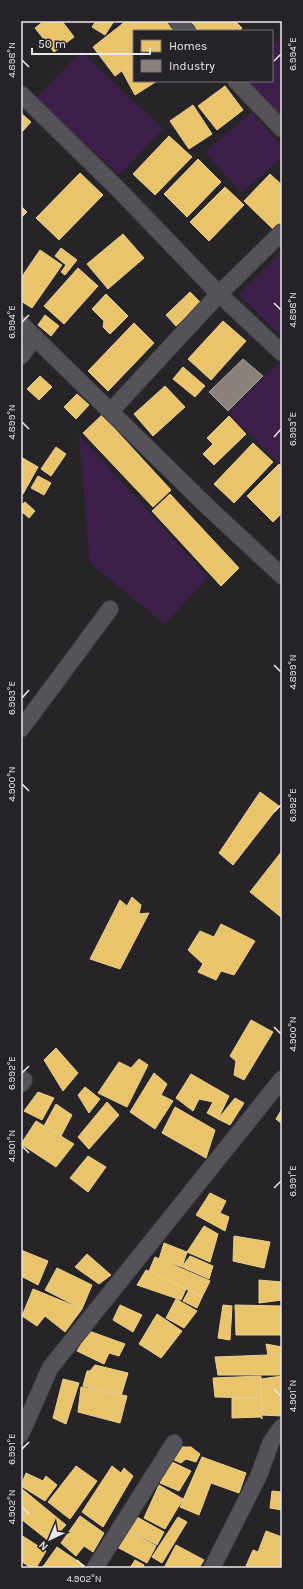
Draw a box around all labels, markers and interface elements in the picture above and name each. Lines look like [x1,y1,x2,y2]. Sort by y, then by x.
scale bar [32,30,150,56]
legend [133,30,273,82]
text: 50 m [38,37,66,51]
text: 6.994°E [287,37,299,71]
text: Homes [169,39,207,53]
text: 4.898°N [6,42,18,78]
text: Industry [169,59,215,73]
text: 4.898°N [287,292,299,328]
text: 6.994°E [6,305,18,339]
text: 4.899°N [6,404,18,440]
text: 6.993°E [287,412,299,446]
text: 4.899°N [287,654,299,690]
text: 6.993°E [6,681,18,715]
text: 4.900°N [6,766,18,802]
text: 6.992°E [287,788,299,822]
text: 4.900°N [287,1016,299,1052]
text: 6.992°E [6,1056,18,1090]
text: 4.901°N [6,1130,18,1162]
text: 6.991°E [287,1165,299,1197]
text: 4.901°N [287,1380,299,1412]
text: 6.991°E [6,1433,18,1465]
text: 4.902°N [6,1489,18,1525]
north arrow [30,1519,70,1559]
text: N [36,1538,51,1553]
text: 4.902°N [66,1573,102,1585]

